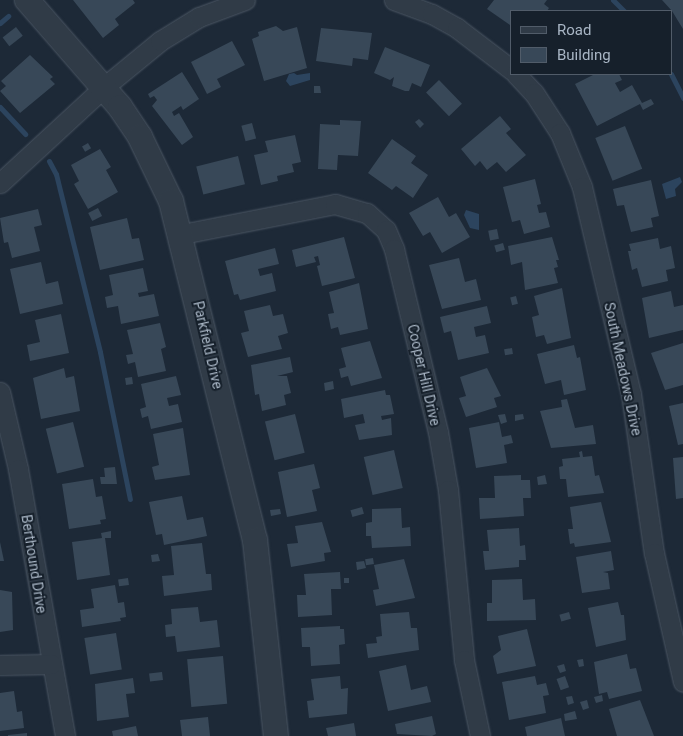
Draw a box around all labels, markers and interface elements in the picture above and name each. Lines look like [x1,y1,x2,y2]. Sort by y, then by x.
legend [510,10,673,75]
text: Road [557,21,591,39]
text: Building [557,46,611,64]
street label: Parkfield Drive [190,299,226,391]
street label: South Meadows Drive [601,301,645,437]
street label: Cooper Hill Drive [404,323,444,427]
street label: Berthound Drive [18,513,50,615]

